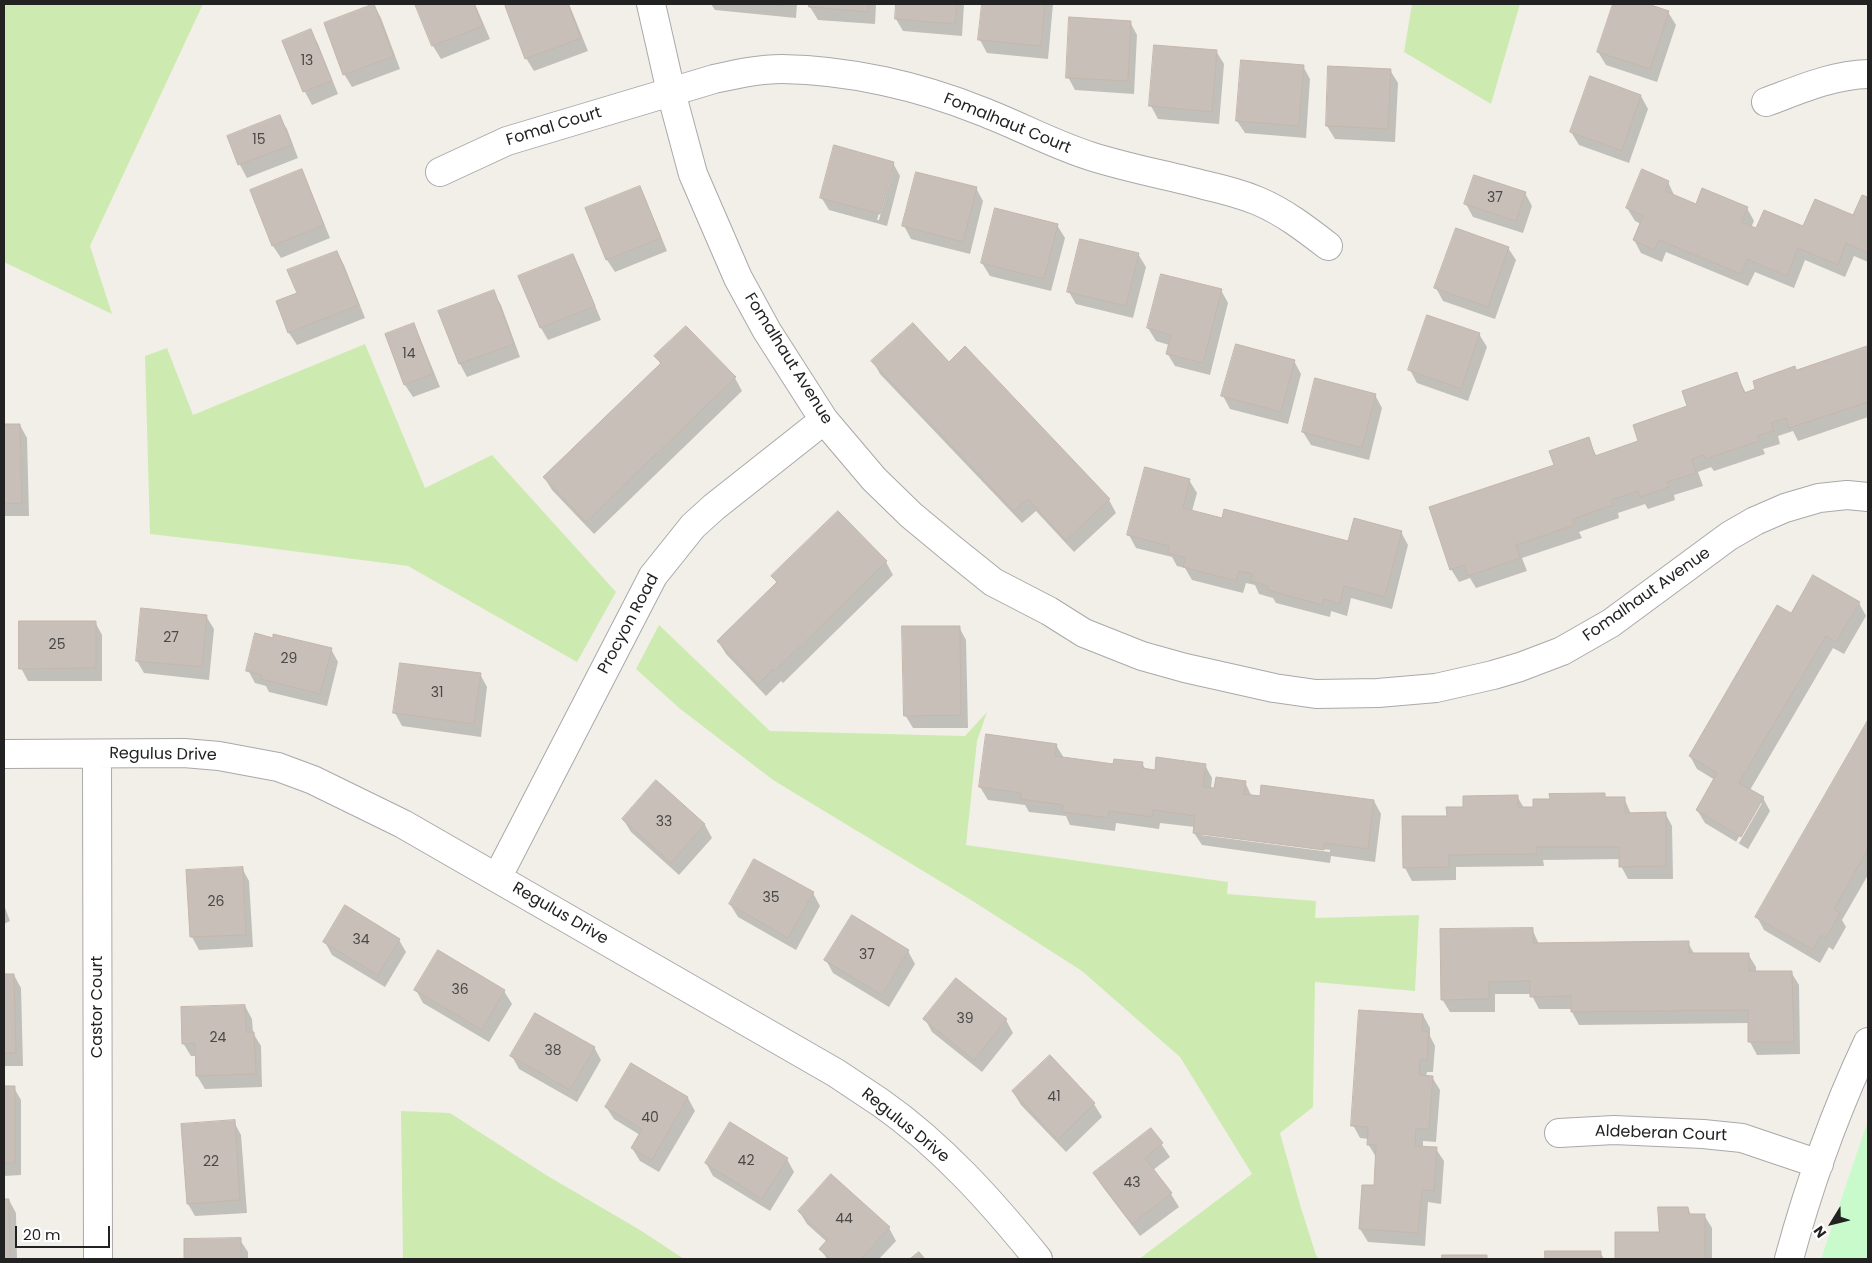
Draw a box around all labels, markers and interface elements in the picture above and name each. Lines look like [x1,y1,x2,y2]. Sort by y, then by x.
house number: 13 [301,53,313,69]
street label: Fomalhaut Court [941,90,1073,158]
street label: Fomal Court [504,103,604,151]
house number: 15 [252,132,266,148]
house number: 37 [1487,190,1503,206]
street label: Fomalhaut Avenue [740,290,836,428]
house number: 14 [402,346,416,362]
street label: Fomalhaut Avenue [1580,544,1714,646]
street label: Procyon Road [595,571,663,677]
house number: 27 [163,630,179,646]
house number: 25 [49,637,65,653]
house number: 29 [281,651,297,667]
house number: 31 [431,685,443,701]
street label: Regulus Drive [109,744,217,766]
house number: 33 [656,814,672,830]
street label: Regulus Drive [509,879,611,949]
house number: 35 [762,890,780,906]
house number: 26 [208,894,224,910]
house number: 34 [352,932,370,948]
house number: 37 [859,947,875,963]
street label: Castor Court [88,956,108,1058]
house number: 36 [451,982,469,998]
house number: 39 [956,1011,974,1027]
house number: 24 [210,1030,226,1046]
house number: 38 [544,1043,562,1059]
street label: Regulus Drive [857,1085,953,1167]
house number: 41 [1047,1089,1061,1105]
house number: 40 [641,1110,659,1126]
street label: Aldeberan Court [1595,1122,1727,1146]
house number: 42 [738,1153,754,1169]
house number: 22 [203,1154,219,1170]
house number: 43 [1123,1175,1141,1191]
north arrow [1807,1198,1857,1248]
house number: 44 [835,1211,853,1227]
scale bar [18,1216,112,1248]
text: N [1809,1222,1831,1242]
text: 20 m [23,1224,61,1245]

